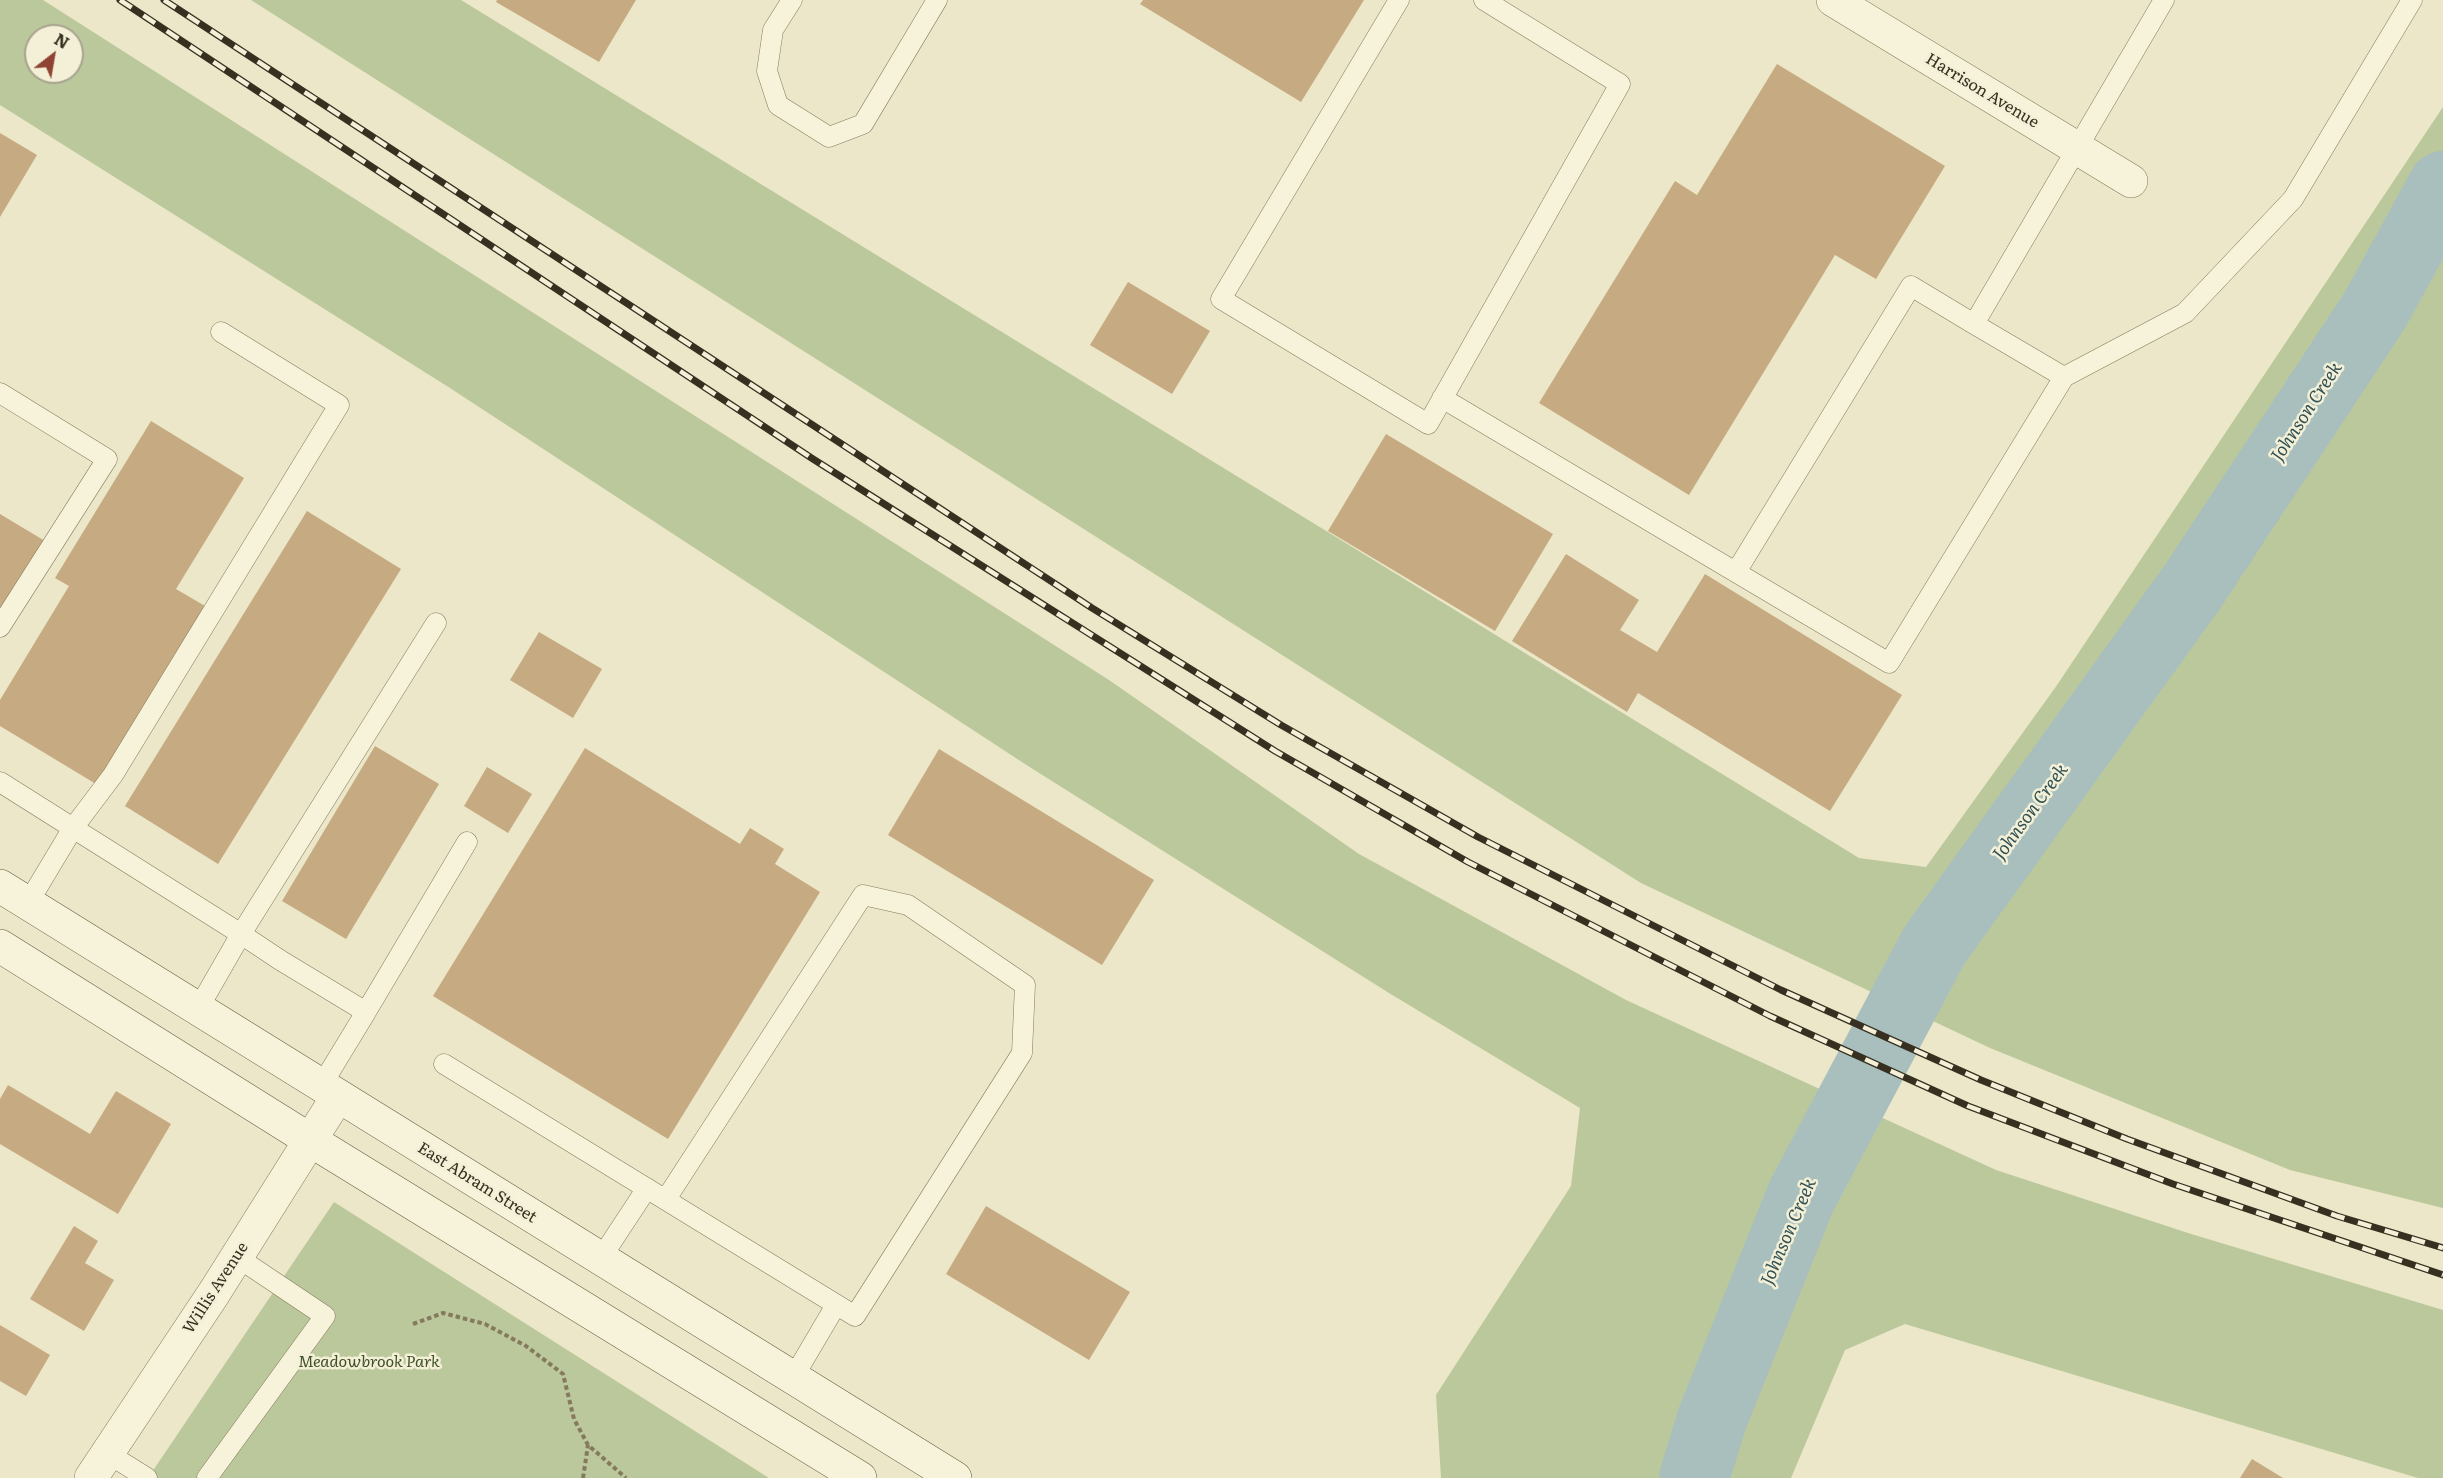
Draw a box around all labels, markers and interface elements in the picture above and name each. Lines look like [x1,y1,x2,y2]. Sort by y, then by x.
north arrow [24,24,84,84]
text: N [50,27,74,54]
street label: Harrison Avenue [1922,50,2042,132]
water label: Johnson Creek [2267,358,2347,466]
water label: Johnson Creek [1989,760,2073,864]
street label: East Abram Street [414,1139,540,1227]
water label: Johnson Creek [1757,1175,1821,1289]
street label: Willis Avenue [179,1239,253,1337]
park label: Meadowbrook Park [298,1352,440,1372]

